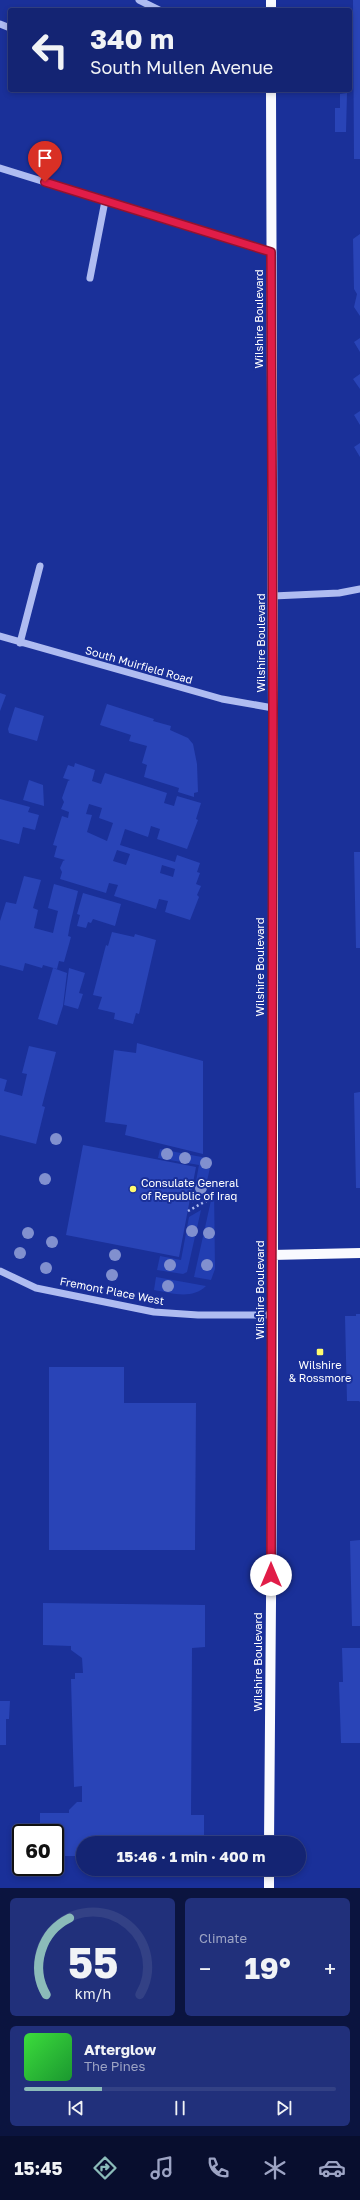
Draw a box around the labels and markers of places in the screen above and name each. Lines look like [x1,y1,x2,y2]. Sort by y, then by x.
pin [28,141,62,182]
place label: Consulate General of Republic of Iraq [141,1176,239,1202]
marker: Consulate General of Republic of Iraq [128,1184,138,1194]
marker: Wilshire & Rossmore [315,1347,325,1357]
place label: Wilshire & Rossmore [289,1358,351,1384]

